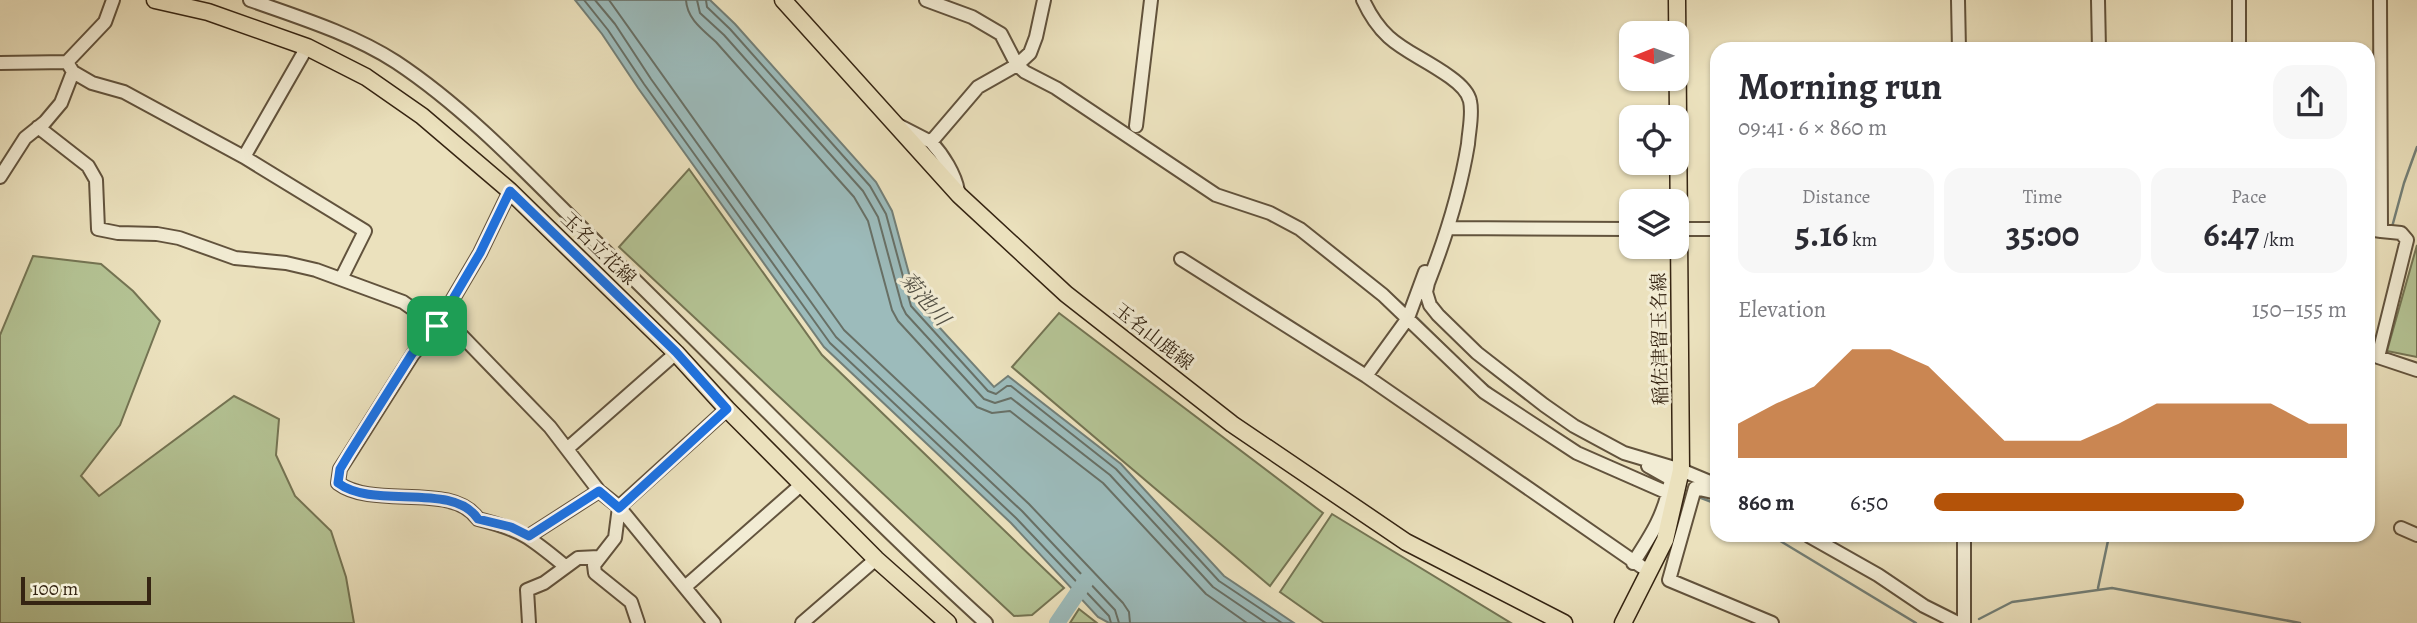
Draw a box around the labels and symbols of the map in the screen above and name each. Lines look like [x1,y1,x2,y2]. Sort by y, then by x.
north arrow [1619,21,1689,91]
street label: 玉名立花線 [555,206,642,291]
water label: 菊池川 [894,266,958,333]
street label: 稲佐津留玉名線 [1646,272,1674,406]
pin [407,296,467,356]
street label: 玉名山鹿線 [1108,297,1199,376]
scale bar [21,574,150,606]

